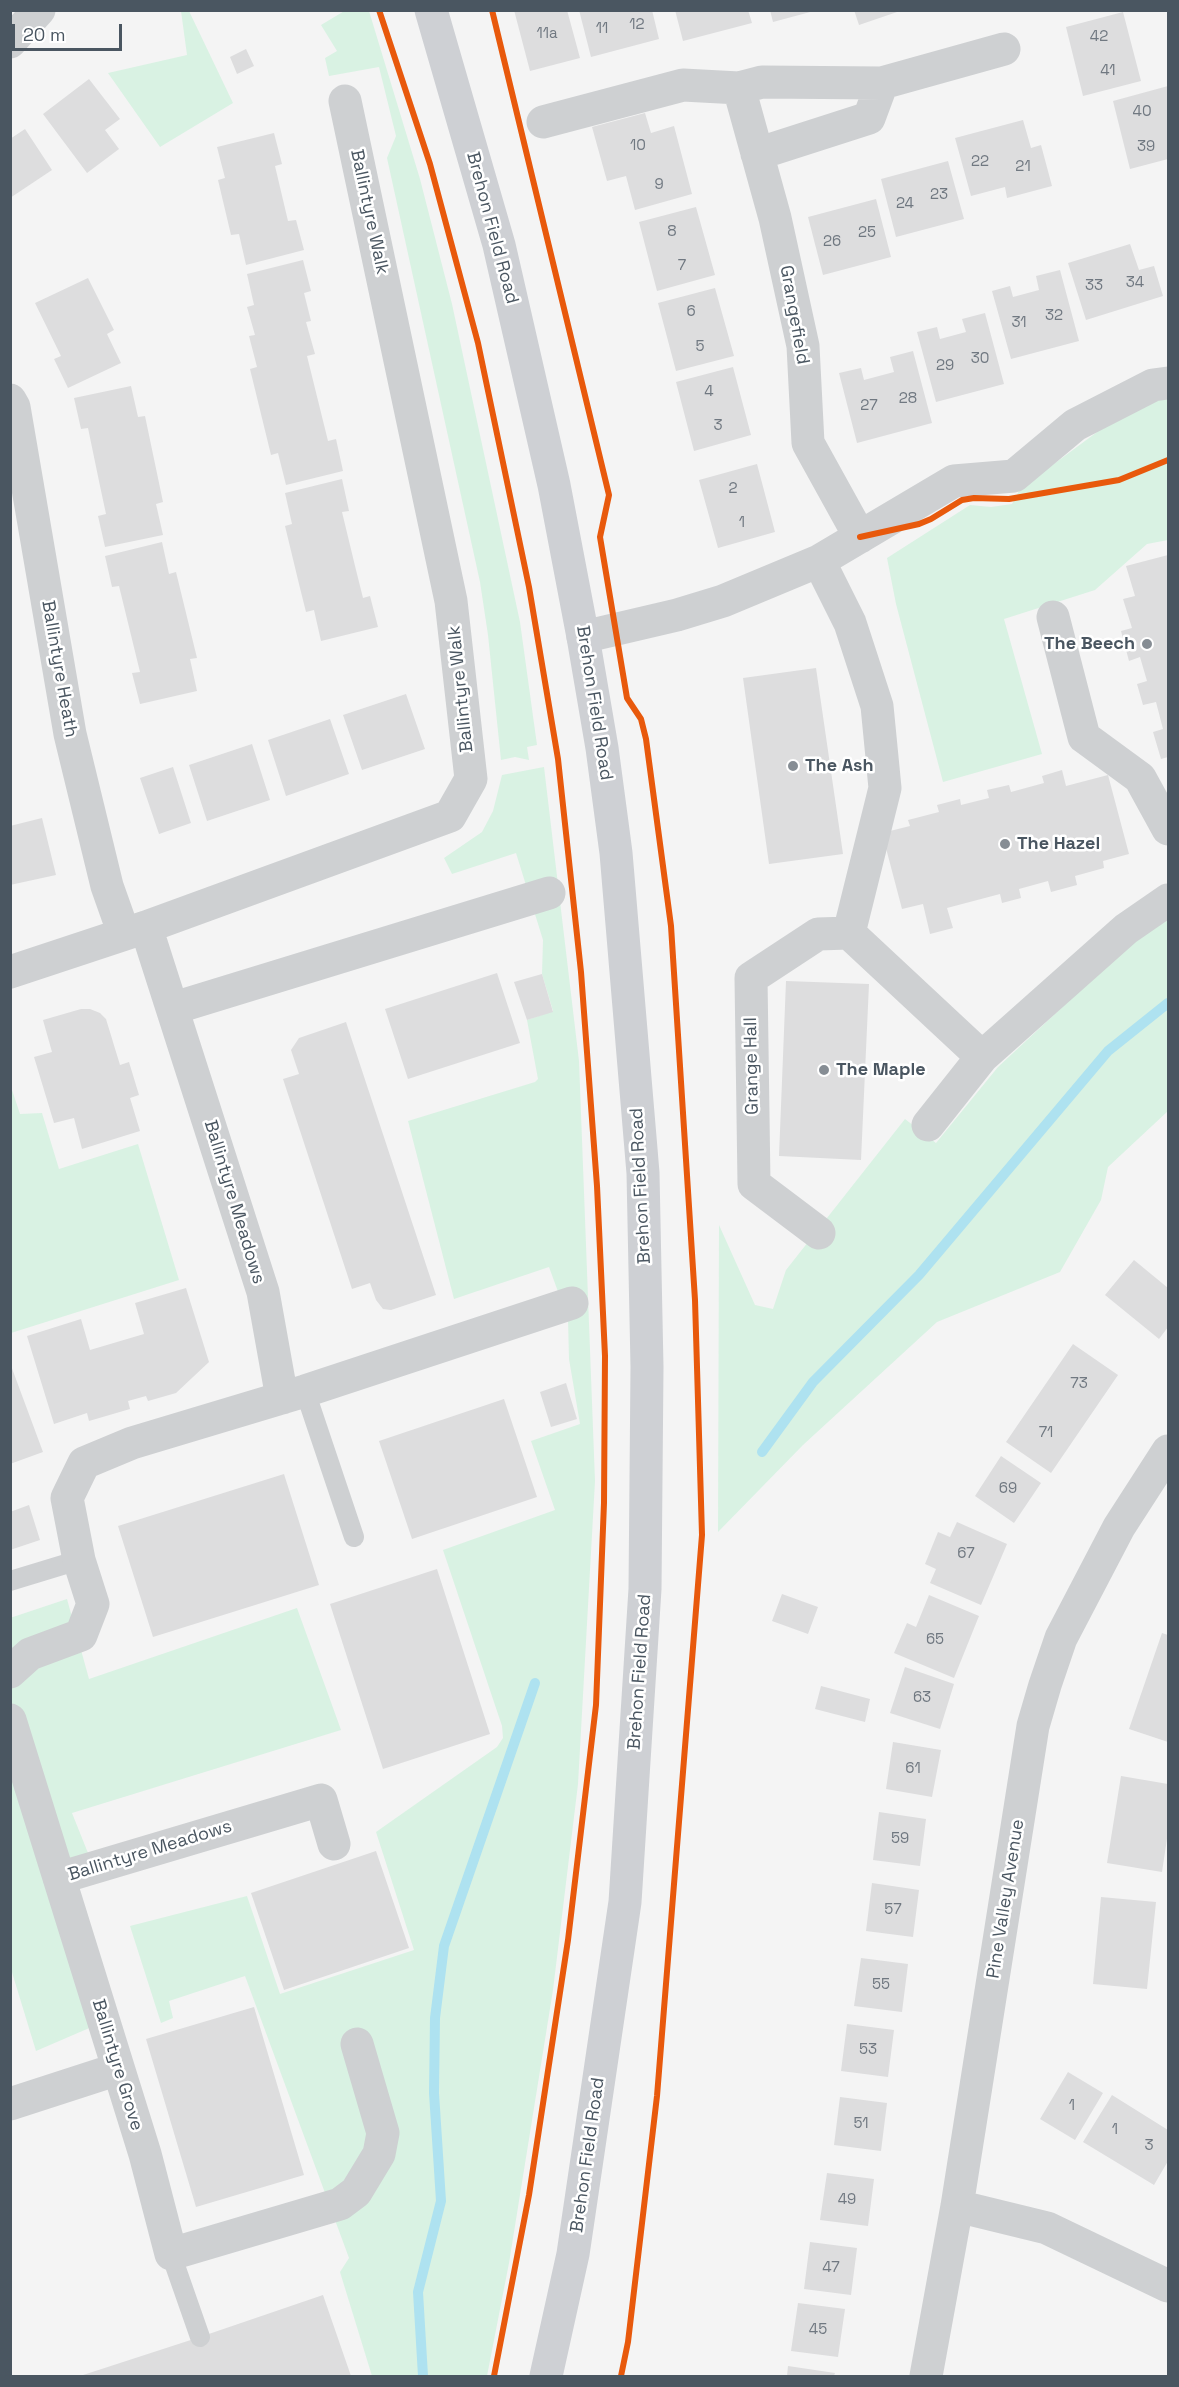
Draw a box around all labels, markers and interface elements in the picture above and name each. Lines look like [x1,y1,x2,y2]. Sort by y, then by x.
scale bar [15,12,124,50]
house number: 12 [629,16,645,34]
house number: 11 [596,20,608,38]
text: 20 m [23,23,66,46]
house number: 11a [536,25,558,43]
house number: 42 [1090,28,1108,46]
house number: 41 [1100,62,1116,80]
house number: 40 [1133,103,1151,121]
house number: 10 [630,137,646,155]
house number: 39 [1137,138,1155,156]
street label: Ballintyre Walk [345,147,393,277]
street label: Brehon Field Road [461,150,523,306]
house number: 22 [971,153,989,171]
house number: 21 [1015,158,1031,176]
house number: 9 [654,176,664,194]
house number: 23 [930,186,948,204]
house number: 24 [896,195,914,213]
house number: 8 [667,223,677,241]
house number: 25 [858,224,876,242]
house number: 26 [823,233,841,251]
house number: 7 [678,257,686,275]
street label: Grangefield [775,264,813,366]
house number: 34 [1126,274,1144,292]
house number: 33 [1085,277,1103,295]
house number: 6 [686,303,696,321]
house number: 32 [1045,307,1063,325]
house number: 31 [1011,314,1027,332]
house number: 5 [696,338,704,356]
house number: 30 [971,350,989,368]
house number: 29 [936,357,954,375]
house number: 4 [704,383,714,401]
house number: 28 [899,390,917,408]
house number: 27 [860,397,878,415]
house number: 3 [713,417,723,435]
house number: 2 [728,480,738,498]
house number: 1 [739,514,745,532]
street label: Ballintyre Heath [36,599,82,739]
street label: Brehon Field Road [571,624,617,782]
street label: Ballintyre Walk [444,625,478,753]
place label: The Beech [1044,633,1135,655]
marker: The Beech [1140,637,1154,651]
place label: The Ash [805,755,874,777]
marker: The Ash [786,759,800,773]
place label: The Hazel [1017,833,1100,855]
marker: The Hazel [998,837,1012,851]
street label: Grange Hall [740,1017,764,1115]
place label: The Maple [836,1059,926,1081]
marker: The Maple [817,1063,831,1077]
street label: Brehon Field Road [626,1107,656,1265]
street label: Ballintyre Meadows [199,1118,269,1286]
house number: 73 [1070,1375,1088,1393]
house number: 71 [1039,1424,1053,1442]
house number: 69 [999,1480,1017,1498]
house number: 67 [957,1545,975,1563]
street label: Brehon Field Road [624,1593,656,1751]
house number: 65 [926,1631,944,1649]
house number: 63 [913,1689,931,1707]
house number: 61 [905,1760,921,1778]
street label: Ballintyre Meadows [66,1816,234,1886]
street label: Pine Valley Avenue [983,1818,1029,1980]
house number: 59 [891,1830,909,1848]
house number: 57 [884,1901,902,1919]
house number: 55 [872,1976,890,1994]
street label: Ballintyre Grove [87,1997,147,2133]
house number: 53 [859,2041,877,2059]
street label: Brehon Field Road [566,2076,610,2234]
house number: 1 [1069,2097,1075,2115]
house number: 51 [853,2115,869,2133]
house number: 1 [1112,2121,1118,2139]
house number: 3 [1144,2137,1154,2155]
house number: 49 [838,2191,856,2209]
house number: 47 [822,2259,840,2277]
house number: 45 [809,2321,827,2339]

